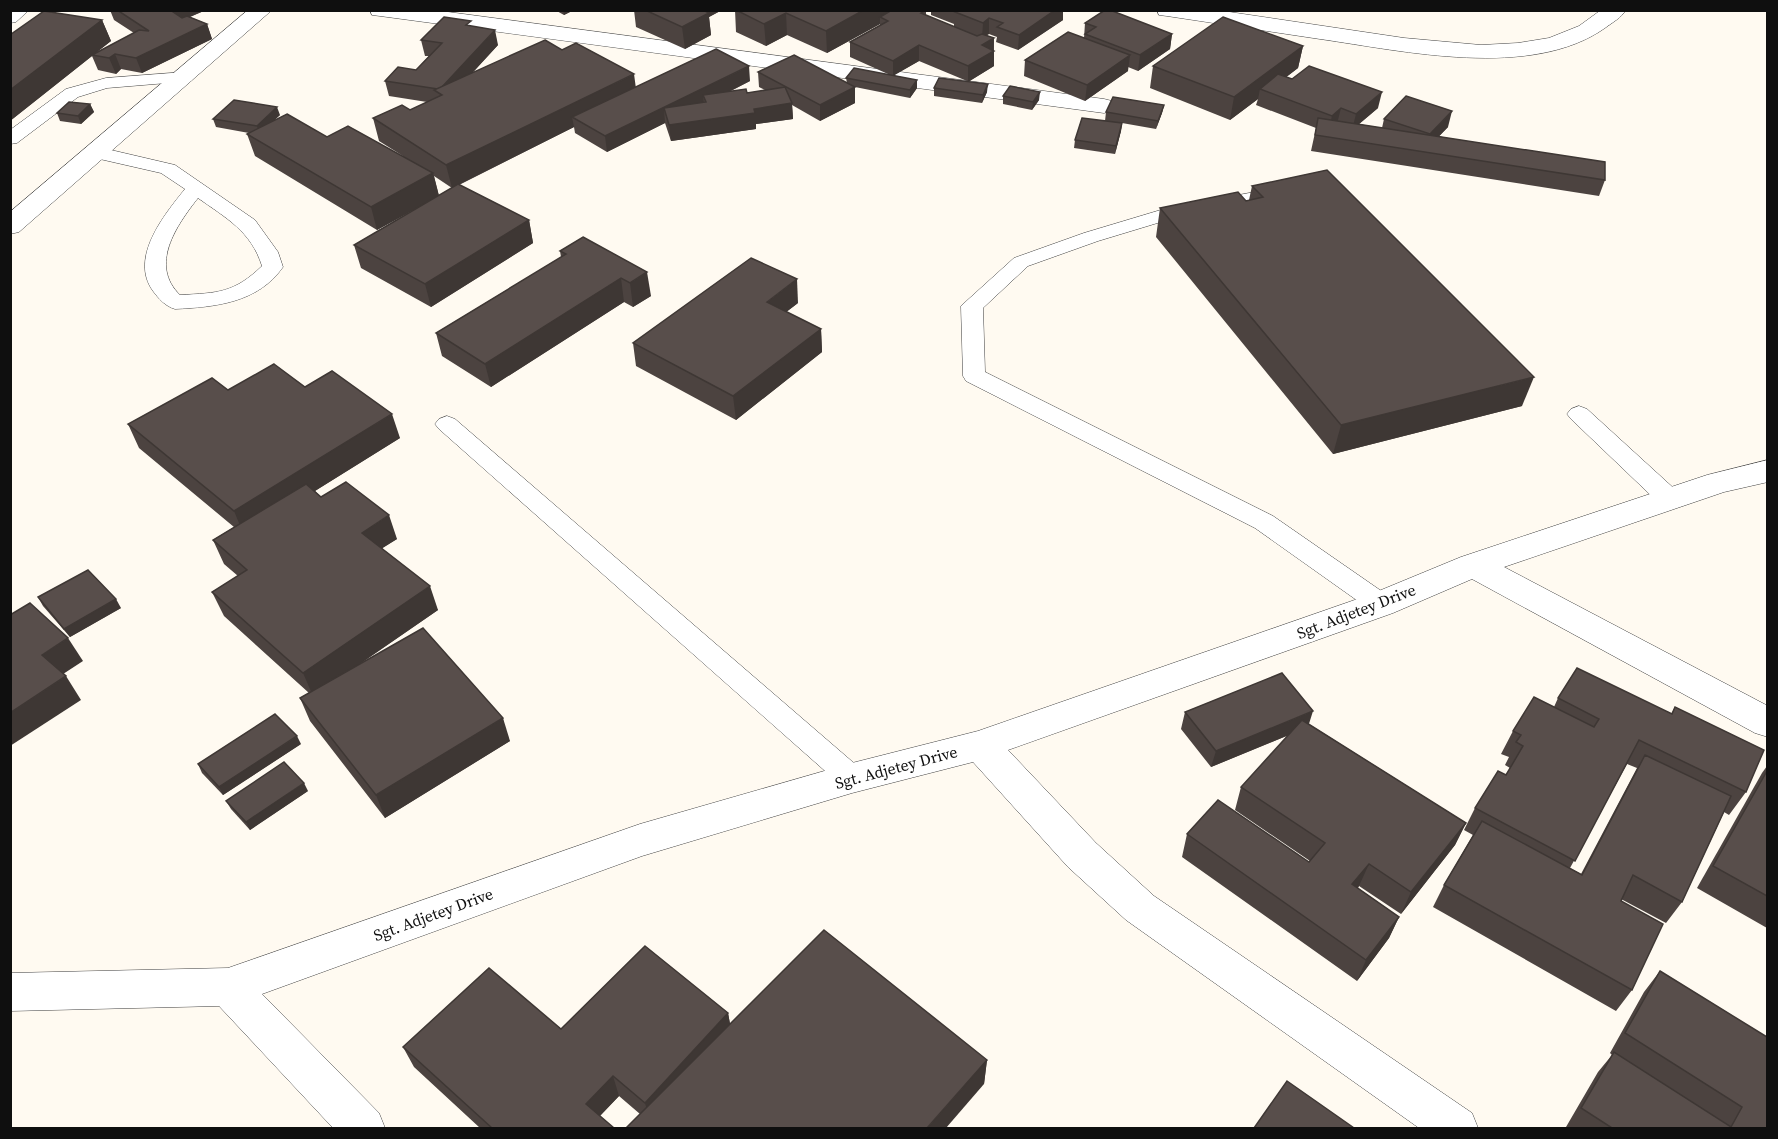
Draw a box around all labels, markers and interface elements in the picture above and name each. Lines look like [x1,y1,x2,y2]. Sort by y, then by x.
street label: Sgt. Adjetey Drive [1293,578,1419,644]
street label: Sgt. Adjetey Drive [832,740,960,794]
street label: Sgt. Adjetey Drive [370,882,496,946]

